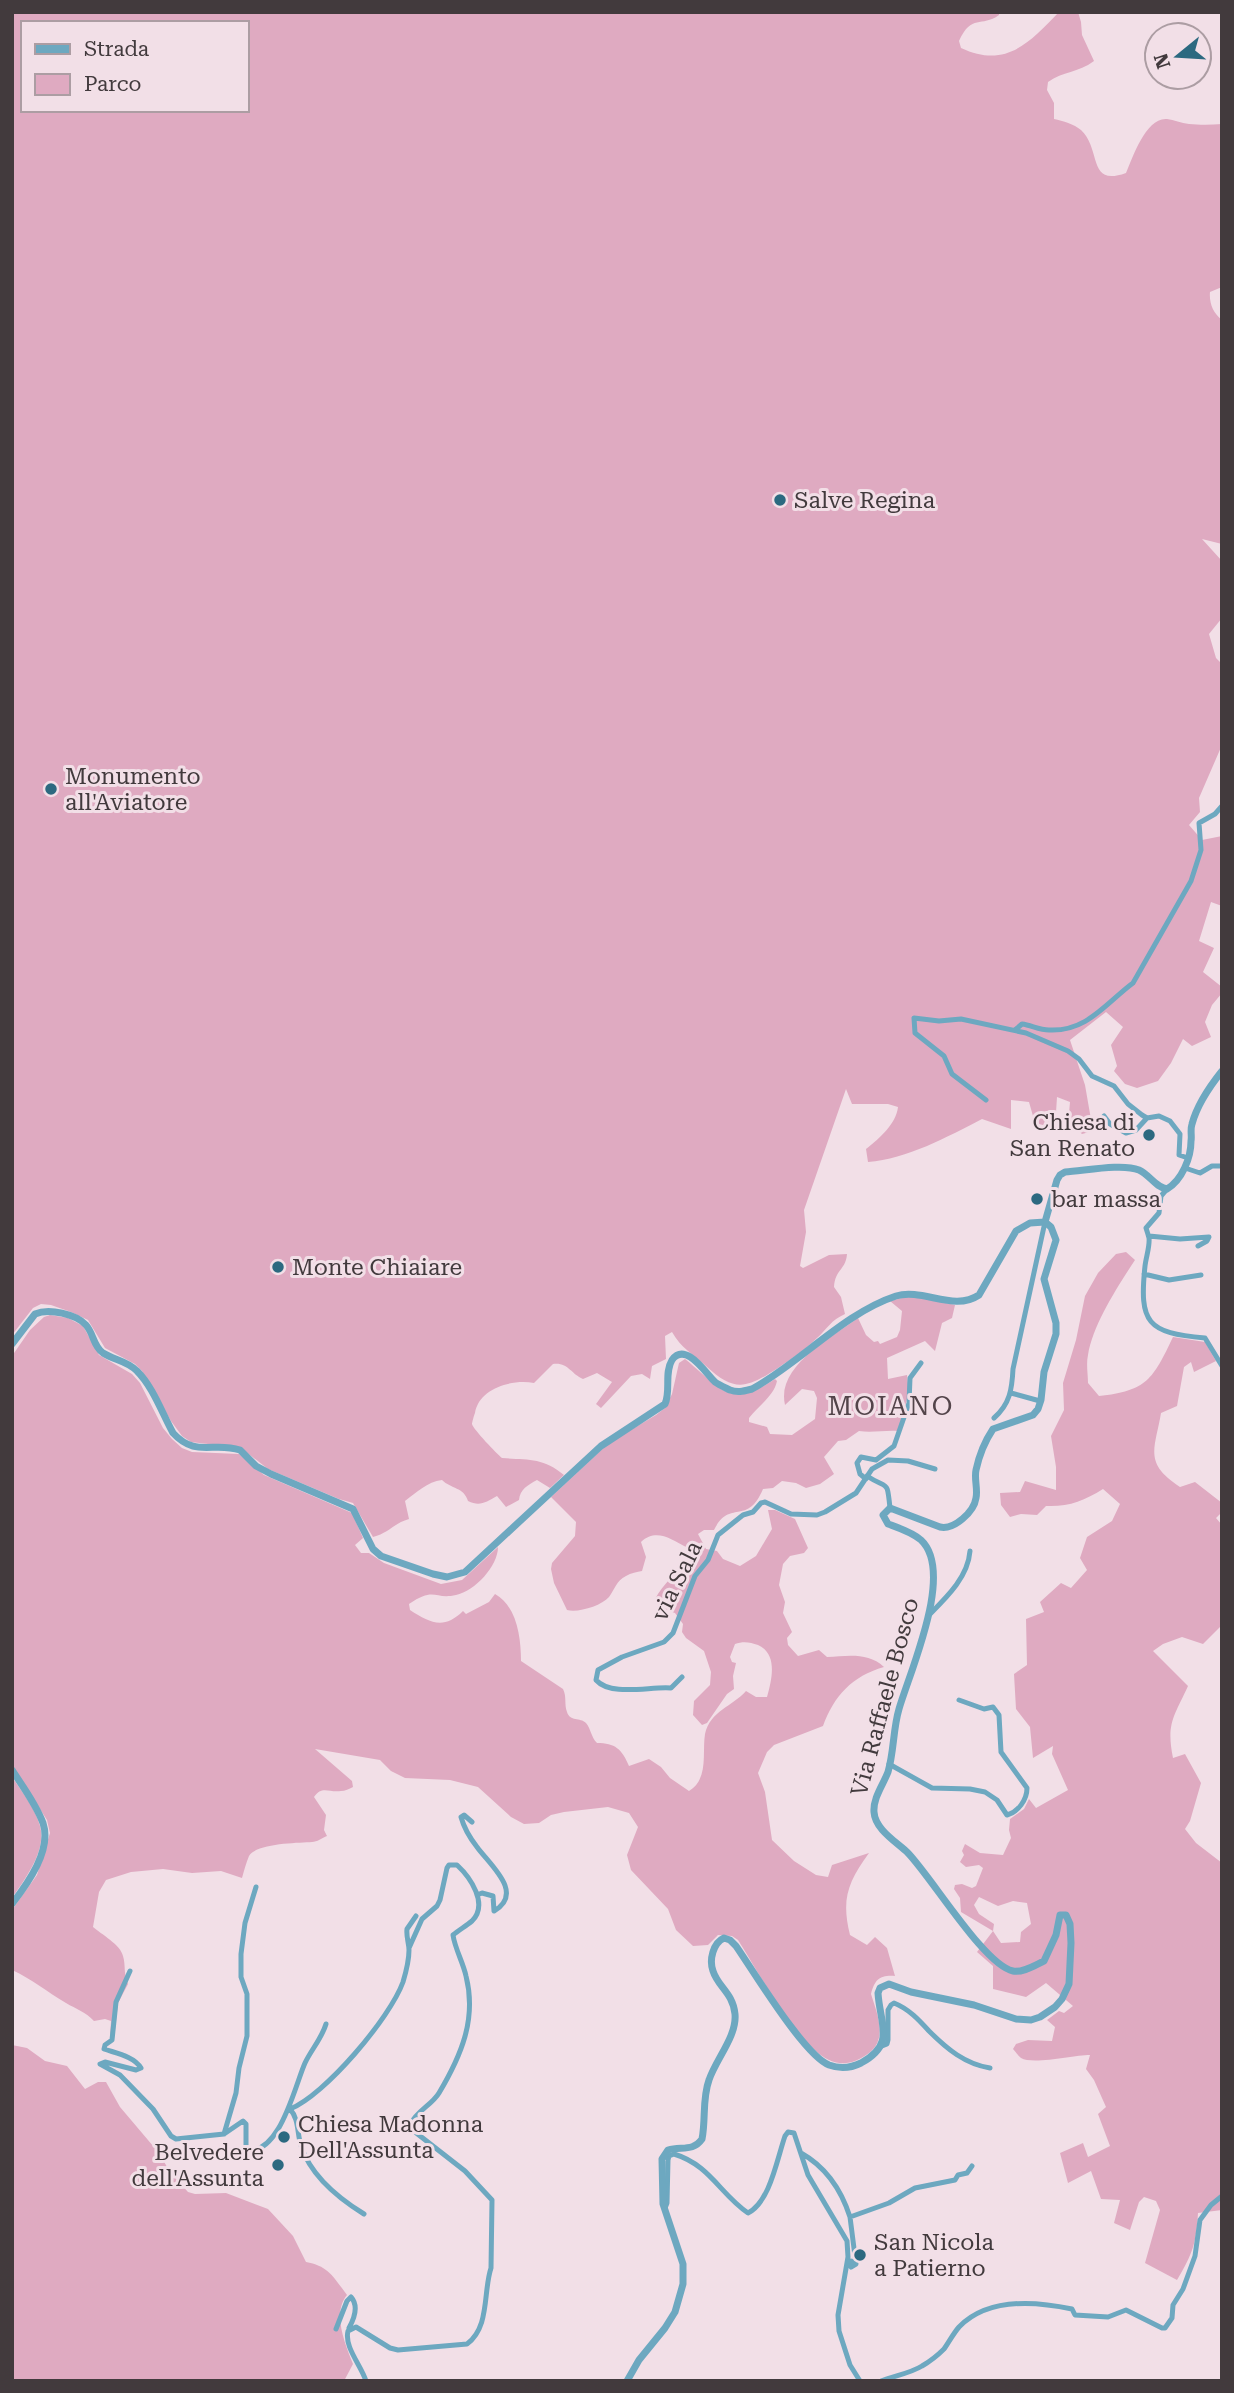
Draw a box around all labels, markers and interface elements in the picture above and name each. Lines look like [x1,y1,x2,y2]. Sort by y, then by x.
legend [21,21,248,112]
north arrow [1143,21,1213,91]
text: Strada [84,37,150,61]
text: N [1149,50,1176,72]
text: Parco [84,72,141,96]
place label: Salve Regina [794,487,936,514]
marker: Salve Regina [772,492,788,508]
place label: Monumento all'Aviatore [65,763,201,816]
marker: Monumento all'Aviatore [43,781,59,797]
place label: Chiesa di San Renato [1010,1109,1135,1162]
marker: Chiesa di San Renato [1141,1127,1157,1143]
place label: bar massa [1051,1186,1161,1213]
marker: bar massa [1029,1191,1045,1207]
place label: Monte Chiaiare [292,1254,462,1281]
marker: Monte Chiaiare [270,1259,286,1275]
district label: MOIANO [828,1391,954,1421]
street label: via Sala [646,1536,708,1625]
street label: Via Raffaele Bosco [846,1595,924,1799]
place label: Chiesa Madonna Dell'Assunta [298,2111,484,2164]
marker: Chiesa Madonna Dell'Assunta [276,2129,292,2145]
place label: Belvedere dell'Assunta [131,2139,265,2192]
marker: Belvedere dell'Assunta [270,2157,286,2173]
place label: San Nicola a Patierno [874,2229,994,2282]
marker: San Nicola a Patierno [852,2247,868,2263]

